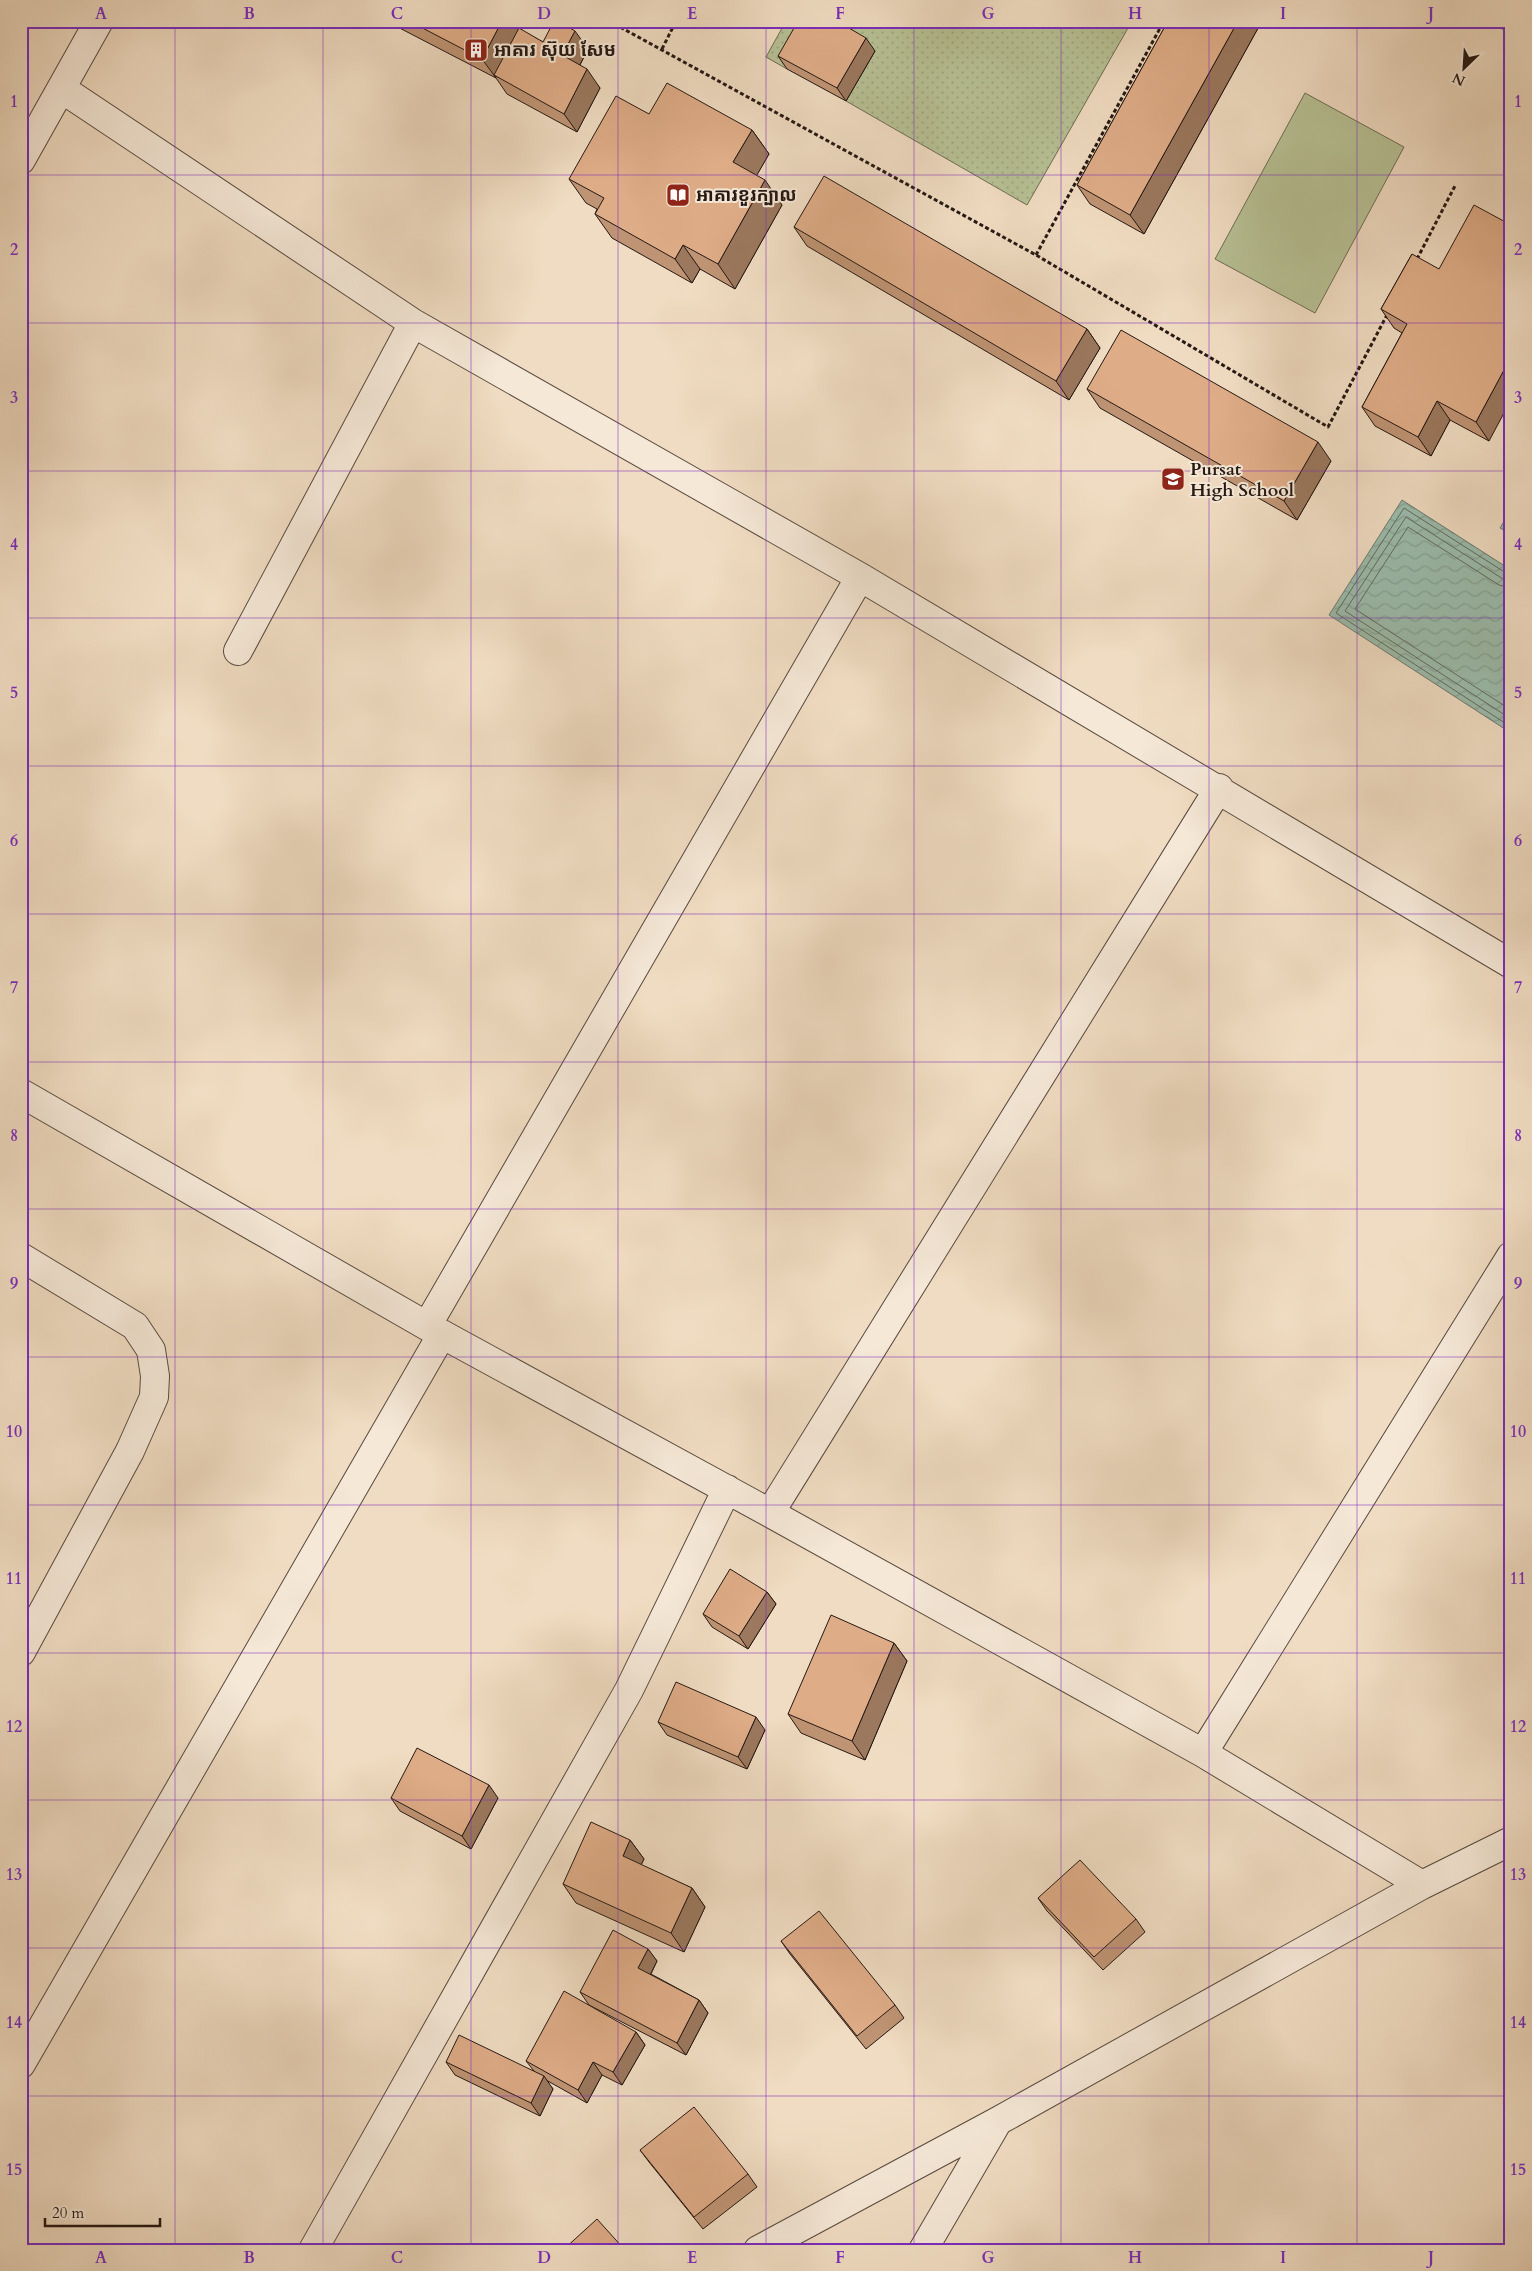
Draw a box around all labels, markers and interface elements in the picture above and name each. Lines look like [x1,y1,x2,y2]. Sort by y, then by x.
text: A [95,3,107,25]
text: B [243,3,255,25]
text: C [391,3,403,25]
text: D [537,3,551,25]
text: E [687,3,697,25]
text: F [835,3,845,25]
text: G [981,3,995,25]
text: H [1128,3,1142,25]
text: I [1280,3,1286,25]
text: J [1426,3,1434,25]
building icon: អាគារ ស៊ុយ សែម [463,37,489,63]
place label: អាគារ ស៊ុយ សែម [494,38,616,63]
north arrow [1440,42,1490,92]
text: N [1449,68,1468,91]
text: 1 [10,91,18,113]
text: 1 [1514,91,1522,113]
library icon: អាគារខួរក្បាល [665,182,691,208]
place label: អាគារខួរក្បាល [696,183,797,208]
text: 2 [10,239,18,261]
text: 2 [1514,239,1522,261]
text: 3 [10,387,18,409]
text: 3 [1514,387,1522,409]
place label: Pursat High School [1190,457,1294,503]
school or university icon: Pursat High School [1160,466,1186,492]
text: 4 [10,534,18,556]
text: 4 [1514,534,1522,556]
text: 5 [10,682,18,704]
text: 5 [1514,682,1522,704]
text: 6 [10,830,18,852]
text: 6 [1514,830,1522,852]
text: 7 [10,977,18,999]
text: 7 [1514,977,1522,999]
text: 8 [10,1125,18,1147]
text: 8 [1514,1125,1522,1147]
text: 9 [10,1273,18,1295]
text: 9 [1514,1273,1522,1295]
text: 10 [6,1421,22,1443]
text: 10 [1510,1421,1526,1443]
text: 11 [6,1568,22,1590]
text: 11 [1510,1568,1526,1590]
text: 12 [6,1716,22,1738]
text: 12 [1510,1716,1526,1738]
text: 13 [6,1864,22,1886]
text: 13 [1510,1864,1526,1886]
text: 14 [6,2012,22,2034]
text: 14 [1510,2012,1526,2034]
text: 15 [6,2159,22,2181]
text: 15 [1510,2159,1526,2181]
scale bar [45,2196,160,2228]
text: 20 m [52,2203,84,2223]
text: A [95,2247,107,2269]
text: B [243,2247,255,2269]
text: C [391,2247,403,2269]
text: D [537,2247,551,2269]
text: E [687,2247,697,2269]
text: F [835,2247,845,2269]
text: G [981,2247,995,2269]
text: H [1128,2247,1142,2269]
text: I [1280,2247,1286,2269]
text: J [1426,2247,1434,2269]

